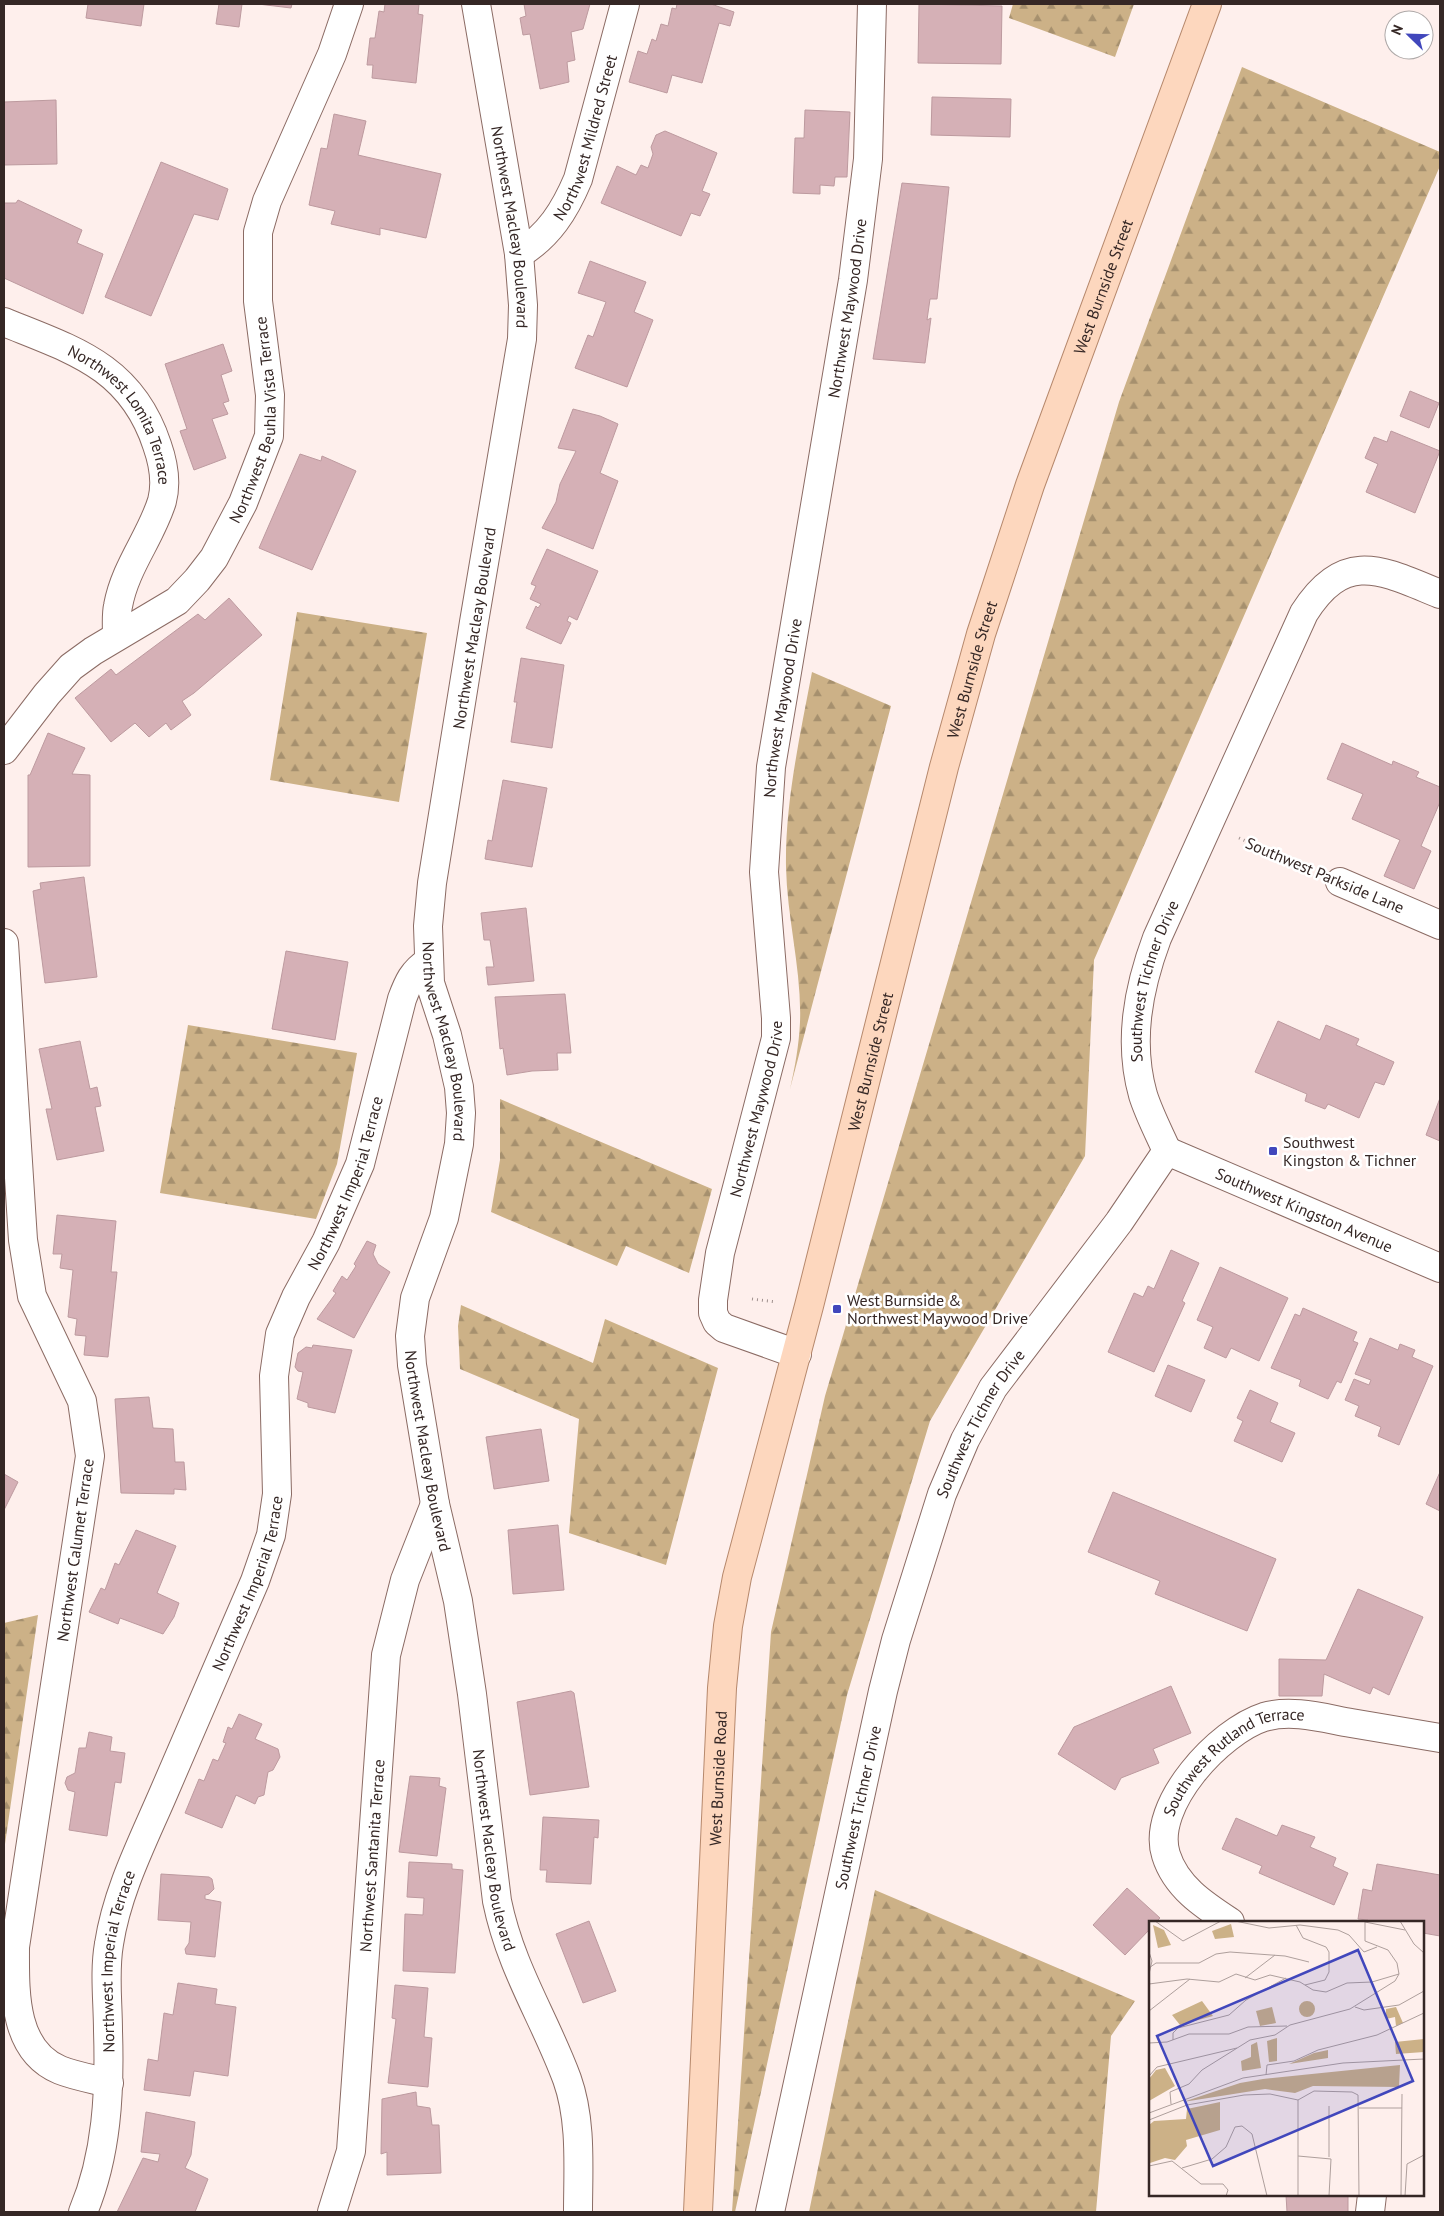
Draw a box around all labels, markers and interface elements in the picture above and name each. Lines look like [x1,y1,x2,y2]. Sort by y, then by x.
north arrow [1384,10,1434,60]
text: N [1387,22,1407,38]
street label: Northwest Mildred Street [549,52,621,224]
street label: Northwest Macleay Boulevard [487,124,533,329]
street label: West Burnside Street [1069,216,1137,357]
street label: Northwest Maywood Drive [823,217,871,400]
street label: Northwest Beuhla Vista Terrace [224,315,280,526]
street label: Northwest Lomita Terrace [65,340,174,485]
street label: Northwest Macleay Boulevard [448,526,500,730]
street label: West Burnside Street [942,598,1001,741]
street label: Northwest Maywood Drive [759,617,806,798]
street label: Southwest Parkside Lane [1243,833,1407,917]
street label: Southwest Tichner Drive [1126,897,1183,1063]
street label: Northwest Macleay Boulevard [419,941,471,1142]
street label: West Burnside Street [843,990,897,1133]
street label: Northwest Maywood Drive [725,1021,786,1199]
street label: Northwest Imperial Terrace [303,1094,387,1273]
place label: Southwest Kingston & Tichner [1283,1132,1417,1170]
marker: Southwest Kingston & Tichner [1267,1145,1279,1157]
street label: Southwest Kingston Avenue [1213,1163,1396,1257]
place label: West Burnside & Northwest Maywood Drive [847,1290,1028,1328]
marker: West Burnside & Northwest Maywood Drive [831,1303,843,1315]
street label: Southwest Tichner Drive [931,1345,1029,1501]
street label: Northwest Macleay Boulevard [401,1350,456,1554]
street label: Northwest Calumet Terrace [52,1457,98,1643]
street label: Northwest Imperial Terrace [207,1494,287,1674]
street label: Southwest Rutland Terrace [1159,1704,1305,1819]
street label: West Burnside Road [705,1710,731,1847]
street label: Southwest Tichner Drive [830,1724,885,1891]
street label: Northwest Macleay Boulevard [469,1748,521,1954]
street label: Northwest Santanita Terrace [355,1759,389,1953]
street label: Northwest Imperial Terrace [96,1867,139,2053]
inset map [1149,1921,1424,2196]

